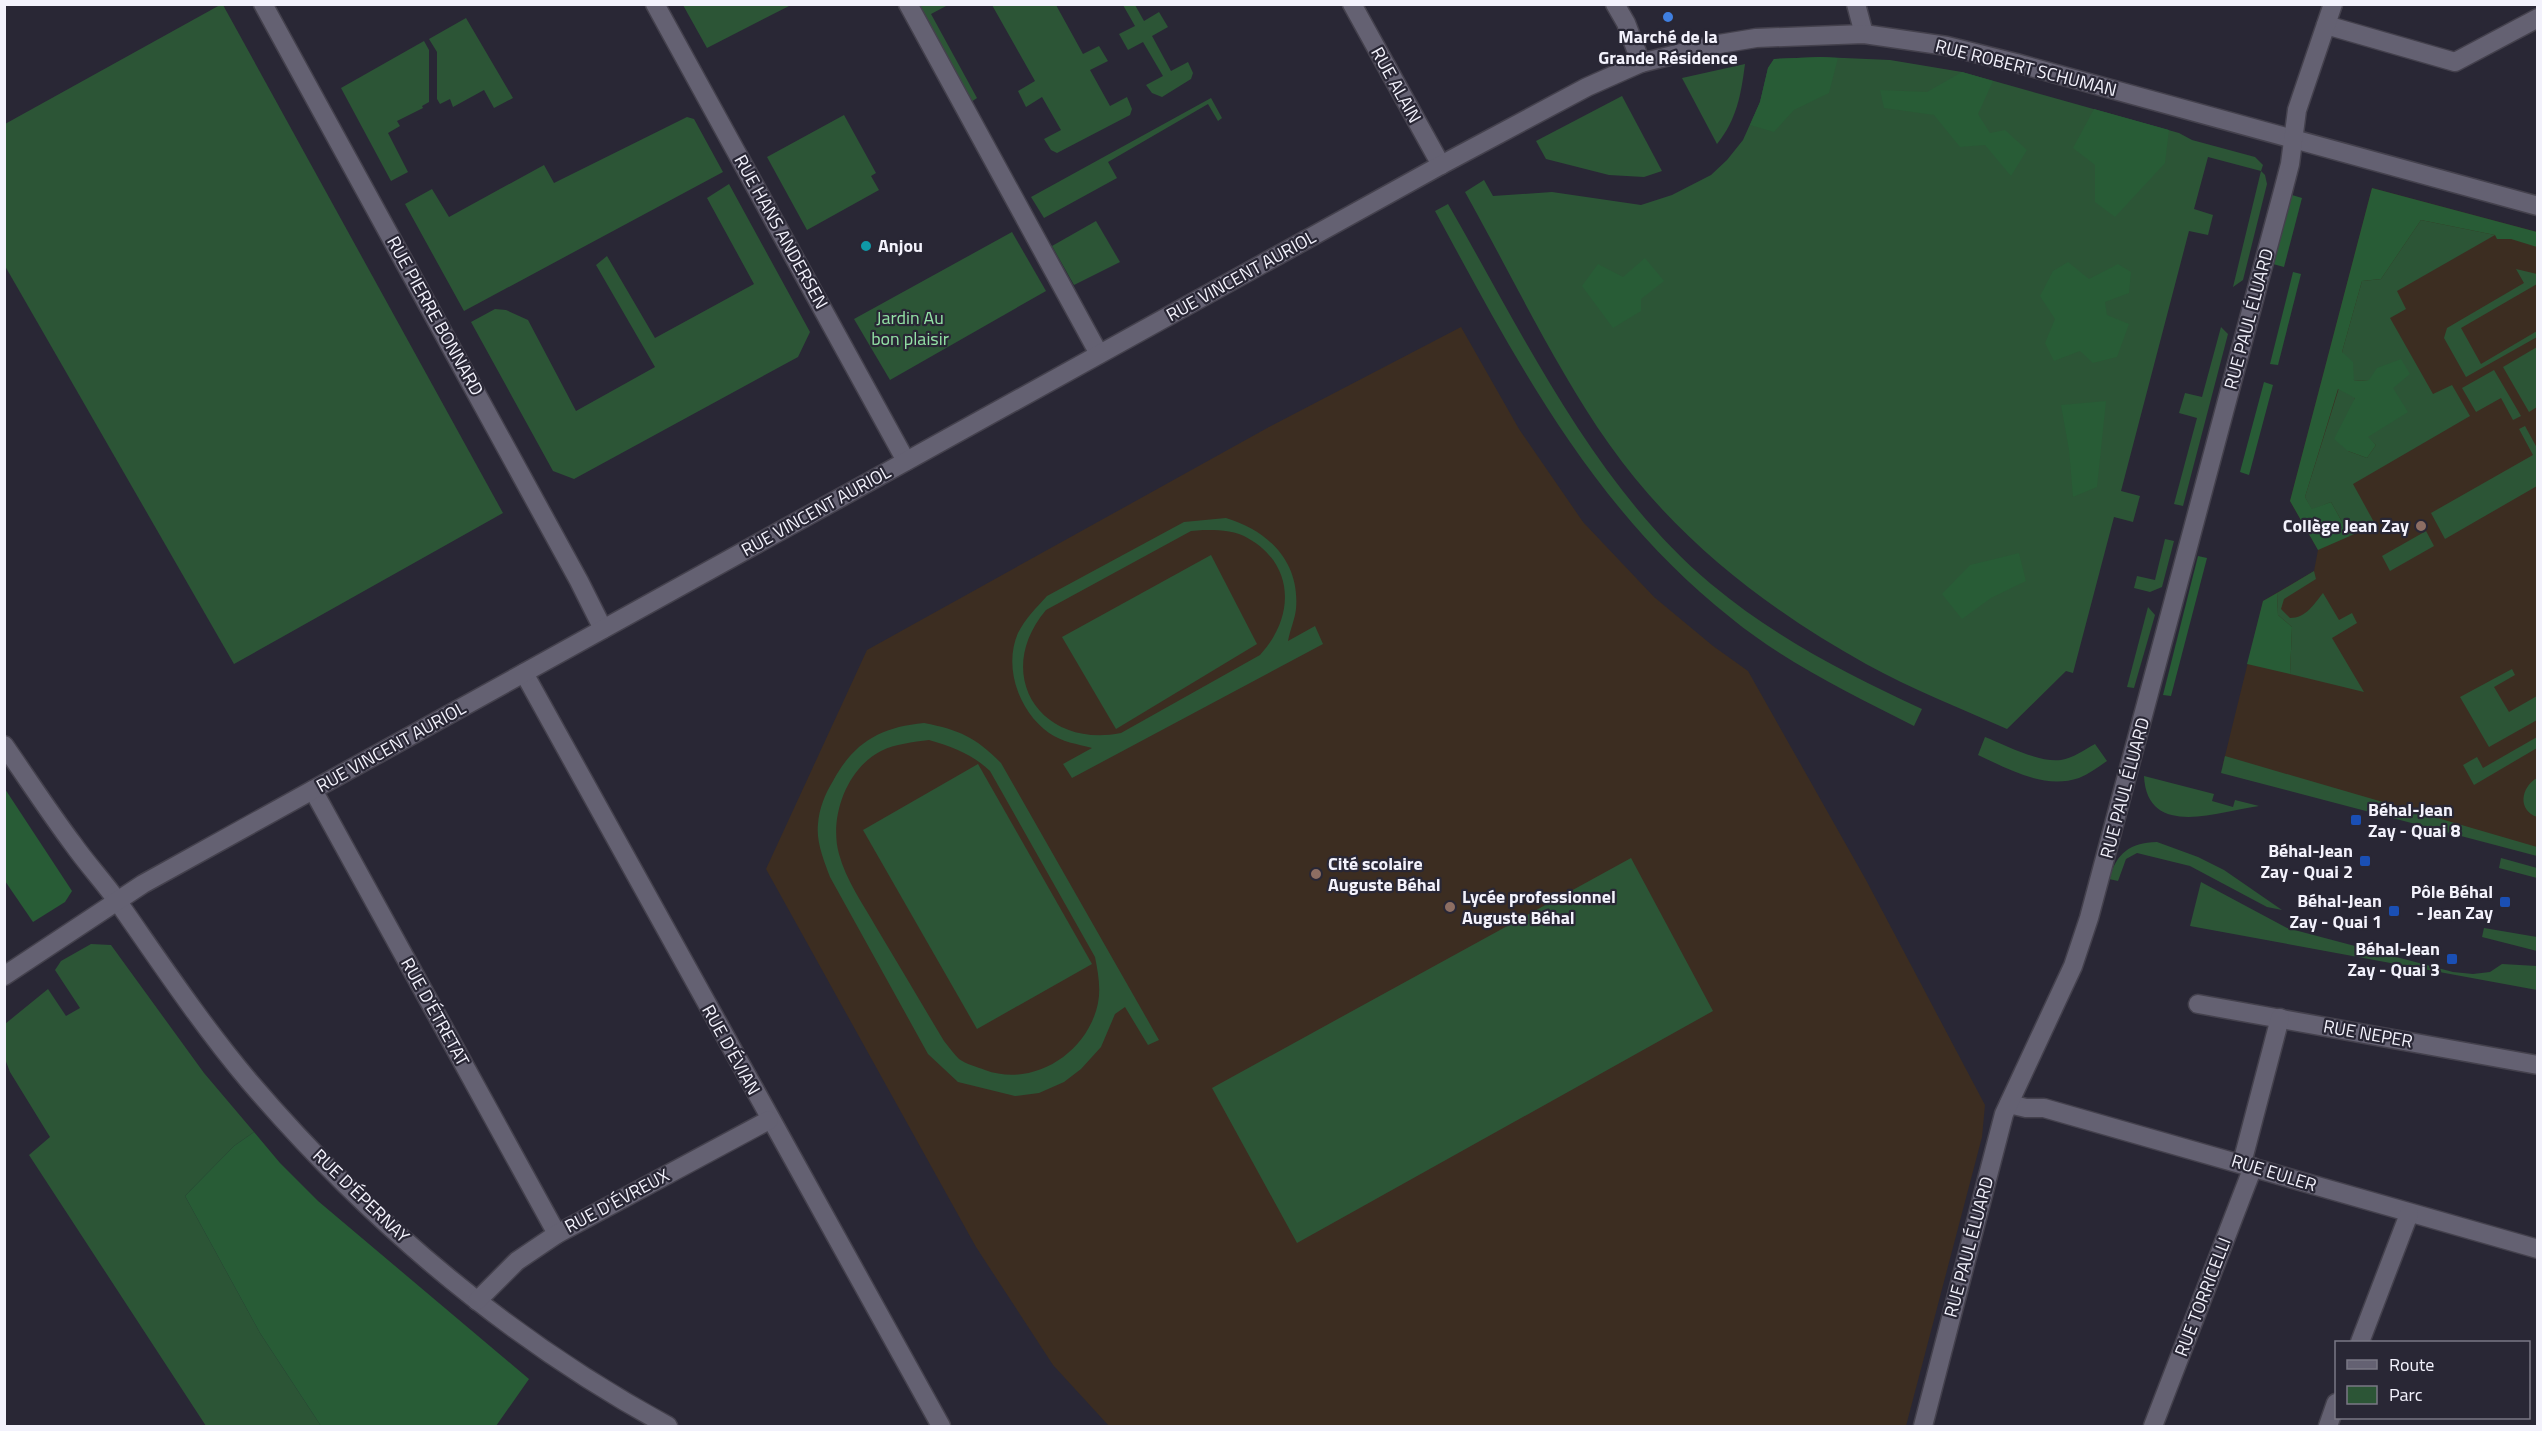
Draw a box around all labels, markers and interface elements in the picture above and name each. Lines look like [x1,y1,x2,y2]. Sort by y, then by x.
marker: Marché de la Grande Résidence [1661,10,1675,24]
place label: Marché de la Grande Résidence [1598,23,1738,71]
street label: RUE ROBERT SCHUMAN [1932,32,2120,103]
street label: RUE ALAIN [1364,42,1428,128]
street label: RUE HANS ANDERSEN [728,150,835,314]
street label: RUE VINCENT AURIOL [1161,223,1321,328]
street label: RUE PIERRE BONNARD [380,231,491,400]
place label: Anjou [878,232,923,259]
marker: Anjou [859,239,873,253]
street label: RUE PAUL ÉLUARD [2217,245,2280,392]
park label: Jardin Au bon plaisir [871,304,949,352]
street label: RUE VINCENT AURIOL [736,458,896,563]
place label: Collège Jean Zay [2283,512,2409,539]
marker: Collège Jean Zay [2414,519,2428,533]
street label: RUE VINCENT AURIOL [311,694,471,799]
street label: RUE PAUL ÉLUARD [2093,714,2156,861]
place label: Béhal-Jean Zay - Quai 8 [2368,796,2460,844]
marker: Béhal-Jean Zay - Quai 8 [2349,813,2363,827]
place label: Béhal-Jean Zay - Quai 2 [2261,837,2353,885]
place label: Cité scolaire Auguste Béhal [1328,850,1441,898]
marker: Béhal-Jean Zay - Quai 2 [2358,854,2372,868]
marker: Cité scolaire Auguste Béhal [1309,867,1323,881]
place label: Pôle Béhal - Jean Zay [2411,878,2493,926]
place label: Lycée professionnel Auguste Béhal [1462,883,1616,931]
place label: Béhal-Jean Zay - Quai 1 [2290,887,2382,935]
marker: Pôle Béhal - Jean Zay [2498,895,2512,909]
marker: Lycée professionnel Auguste Béhal [1443,900,1457,914]
marker: Béhal-Jean Zay - Quai 1 [2387,904,2401,918]
place label: Béhal-Jean Zay - Quai 3 [2348,935,2440,983]
marker: Béhal-Jean Zay - Quai 3 [2445,952,2459,966]
street label: RUE D'ÉTRETAT [394,953,477,1071]
street label: RUE D'ÉVIAN [695,1000,767,1100]
street label: RUE NEPER [2321,1012,2415,1055]
street label: RUE D'ÉPERNAY [307,1142,416,1249]
street label: RUE EULER [2228,1147,2320,1198]
street label: RUE D'ÉVREUX [560,1162,674,1239]
street label: RUE PAUL ÉLUARD [1937,1173,2000,1320]
street label: RUE TORRICELLI [2167,1233,2238,1360]
legend [2335,1341,2530,1419]
text: Route [2389,1351,2434,1378]
text: Parc [2389,1381,2423,1408]

